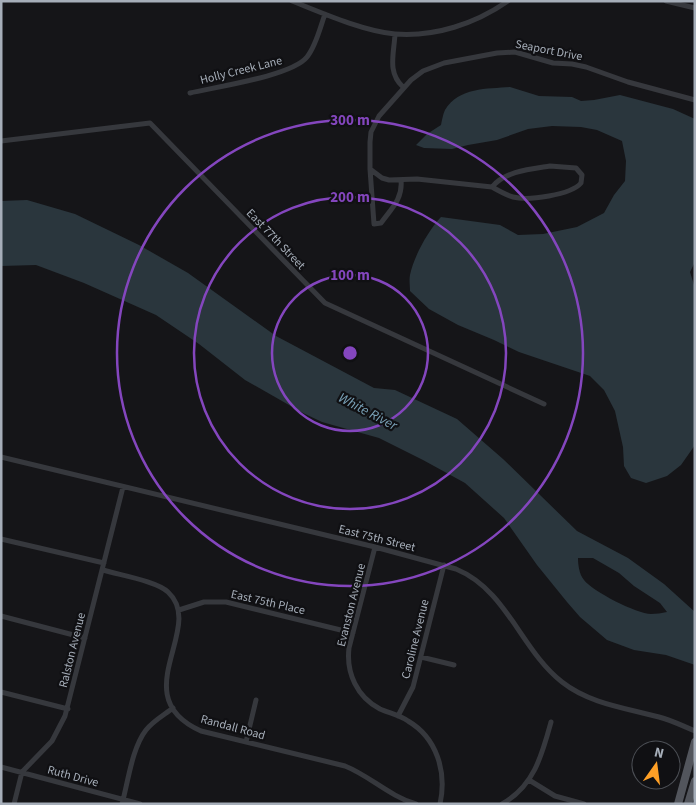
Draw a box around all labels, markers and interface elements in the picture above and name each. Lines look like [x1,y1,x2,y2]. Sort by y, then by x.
street label: Seaport Drive [514,36,584,65]
street label: Holly Creek Lane [198,52,284,89]
text: 300 m [330,110,370,131]
text: 200 m [330,187,370,208]
street label: East 77th Street [242,205,309,274]
text: 100 m [330,265,370,286]
centre of rings [341,344,359,362]
water label: White River [335,388,402,436]
street label: East 75th Street [337,521,417,556]
street label: Evanston Avenue [333,562,370,649]
street label: East 75th Place [229,586,307,619]
street label: Caroline Avenue [397,598,434,681]
street label: Ralston Avenue [55,611,90,690]
street label: Randall Road [199,711,267,744]
north arrow [631,740,681,790]
text: N [652,743,666,764]
street label: Ruth Drive [45,761,100,791]

